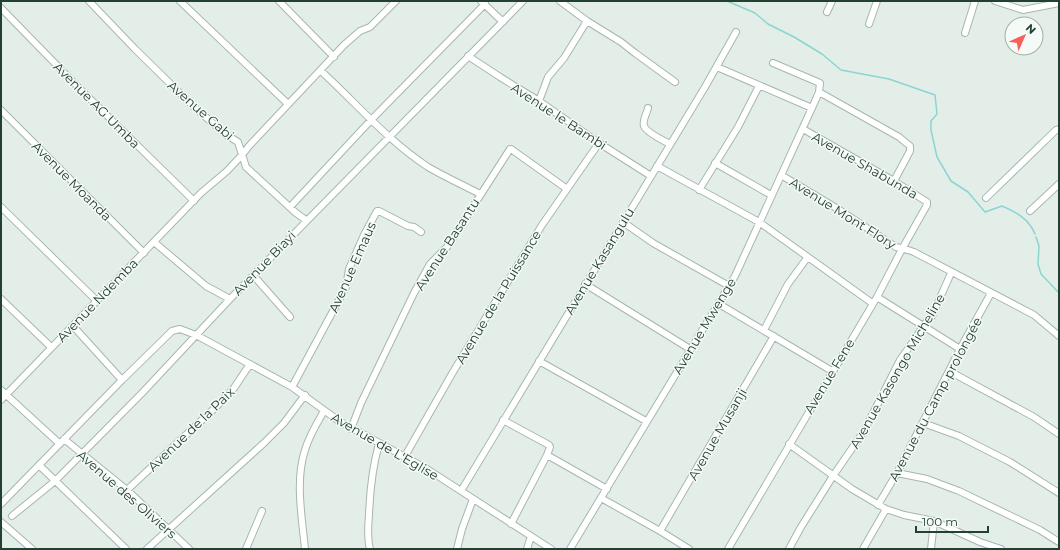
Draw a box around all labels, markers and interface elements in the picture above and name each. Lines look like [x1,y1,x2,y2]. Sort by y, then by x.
north arrow [1004,16,1044,56]
text: N [1023,21,1039,37]
street label: Avenue AG Umba [50,58,144,152]
street label: Avenue Gabi [165,77,237,143]
street label: Avenue le Bambi [508,79,610,153]
street label: Avenue Shabunda [809,128,921,202]
street label: Avenue Moanda [29,138,115,224]
street label: Avenue Mont Flory [787,174,900,253]
street label: Avenue Basantu [411,195,483,293]
street label: Avenue Kasangulu [561,205,637,317]
street label: Avenue Emaus [325,219,379,315]
street label: Avenue Biayi [229,227,299,299]
street label: Avenue de la Puissance [452,227,544,367]
street label: Avenue Ndemba [53,255,141,345]
street label: Avenue Mwenge [669,275,739,377]
street label: Avenue Kasongo Micheline [846,291,948,451]
street label: Avenue du Camp prolongée [885,314,985,484]
street label: Avenue Fene [800,335,858,417]
street label: Avenue de la Paix [144,383,238,474]
street label: Avenue Musanji [684,385,750,483]
street label: Avenue de L'Eglise [328,409,442,483]
street label: Avenue des Oliviers [74,446,180,542]
scale bar [916,508,988,534]
text: 100 m [922,514,958,529]

